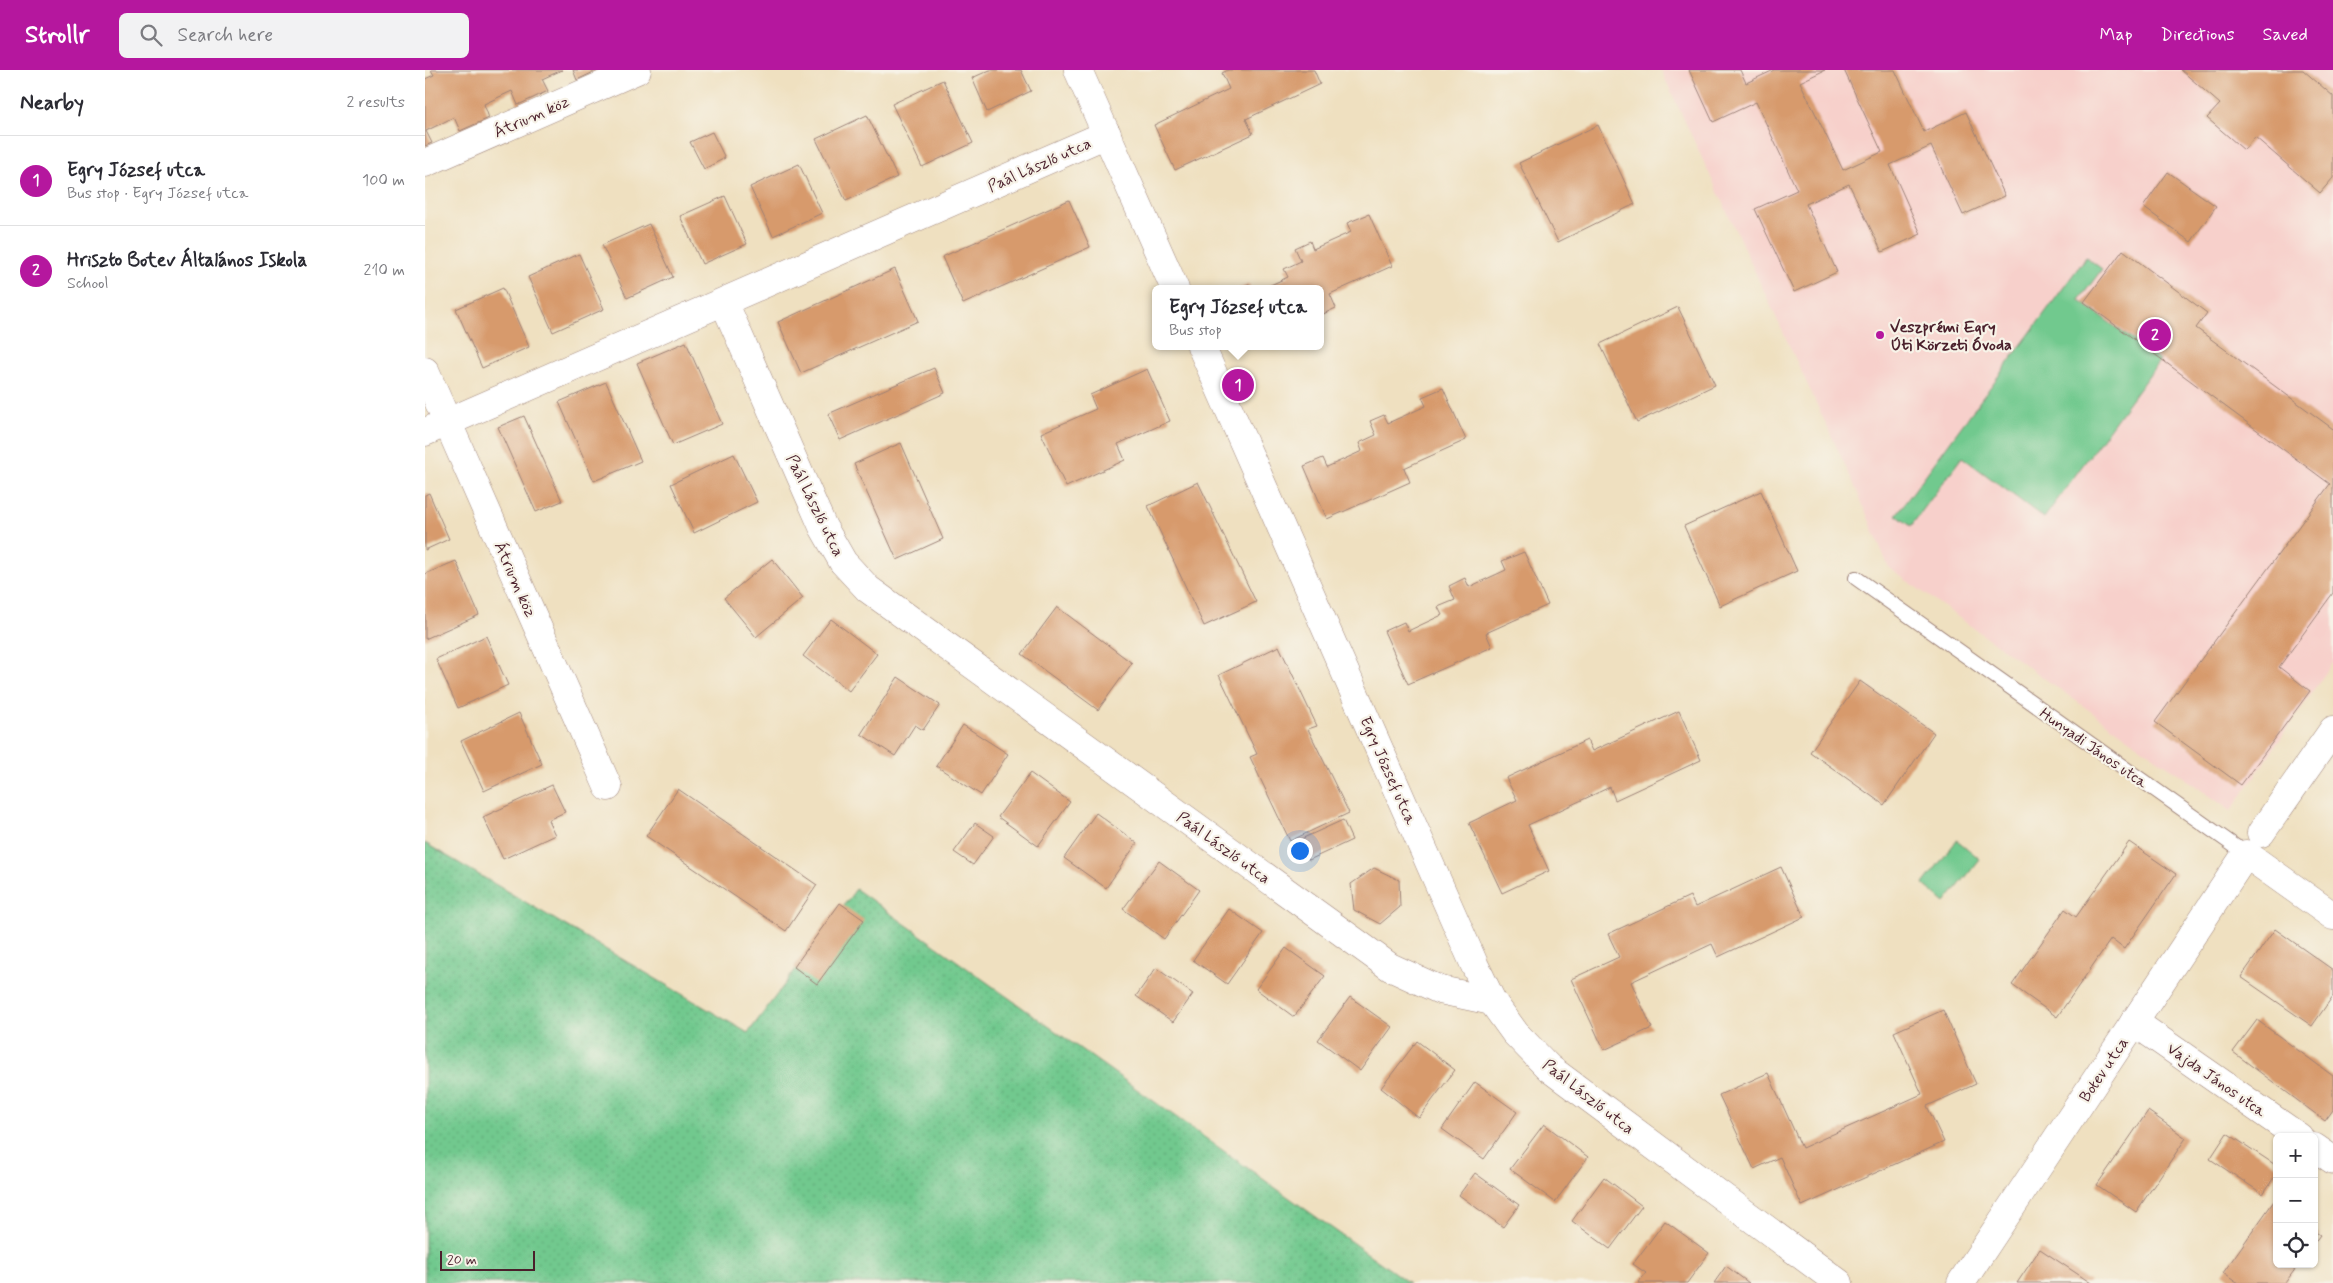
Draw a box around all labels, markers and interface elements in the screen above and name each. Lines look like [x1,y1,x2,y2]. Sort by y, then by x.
search box [119,13,469,58]
text: Strollr [25,20,89,51]
icon: search [137,21,165,49]
text: Search here [177,23,273,48]
text: Map [2100,23,2133,47]
text: Directions [2161,23,2235,47]
text: Saved [2263,23,2308,47]
text: Nearby [20,89,84,117]
street label: Átrium köz [491,91,573,143]
text: 2 results [347,92,405,113]
street label: Paál László utca [985,133,1095,198]
text: Egry József utca [67,158,205,183]
text: 1 [32,170,40,191]
text: 100 m [362,170,405,191]
text: Bus stop · Egry József utca [67,183,248,204]
text: Hriszto Botev Általános Iskola [67,248,307,273]
text: 2 [32,260,40,281]
text: 210 m [364,260,405,281]
text: School [67,273,108,294]
popup [1152,285,1324,350]
text: Egry József utca [1169,295,1307,320]
pin: 2 [2139,316,2171,354]
place label: Veszprémi Egry Úti Körzeti Óvoda [1890,317,2012,356]
text: Bus stop [1169,320,1222,341]
marker: Veszprémi Egry Úti Körzeti Óvoda [1874,329,1886,341]
pin: 1 [1222,366,1254,404]
street label: Paál László utca [781,451,848,560]
street label: Átrium köz [489,539,541,621]
street label: Hunyadi János utca [2035,703,2152,794]
street label: Egry József utca [1354,713,1421,828]
street label: Paál László utca [1172,807,1274,889]
your location [1287,838,1313,864]
street label: Botev utca [2075,1033,2134,1106]
street label: Vajda János utca [2163,1038,2270,1122]
street label: Paál László utca [1538,1055,1638,1140]
map controls [2273,1133,2318,1268]
button: + [2273,1133,2318,1178]
button: − [2273,1178,2318,1223]
button: locate [2273,1223,2318,1268]
scale bar [440,1248,535,1271]
text: 20 m [447,1251,477,1269]

